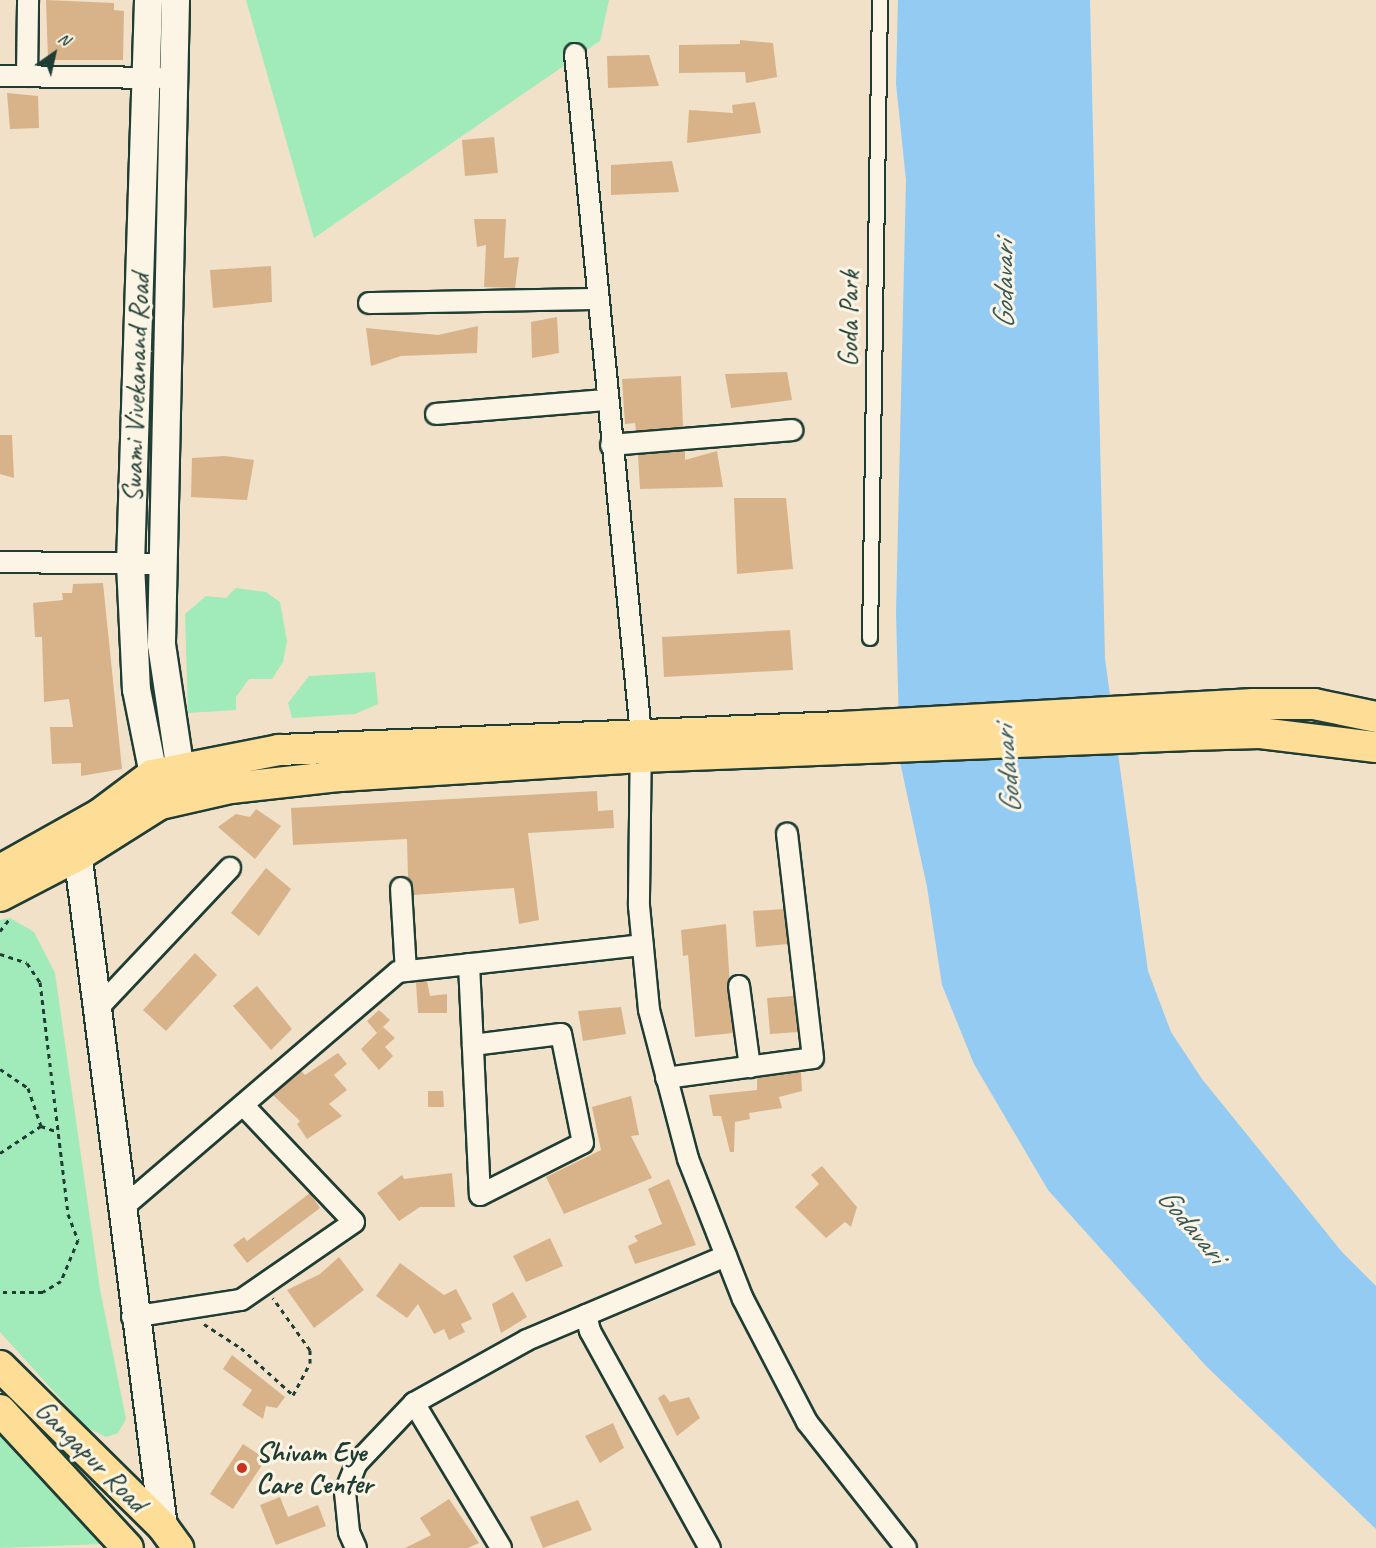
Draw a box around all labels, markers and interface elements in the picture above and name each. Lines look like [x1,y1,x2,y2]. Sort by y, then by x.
north arrow [24,24,84,84]
text: N [54,28,74,50]
water label: Godavari [985,241,1021,329]
street label: Goda Park [831,270,867,368]
street label: Swami Vivekanand Road [115,272,157,504]
water label: Godavari [985,725,1029,815]
water label: Godavari [1150,1180,1234,1270]
street label: Gangapur Road [28,1393,154,1519]
place label: Shivam Eye Care Center [256,1435,372,1501]
marker: Shivam Eye Care Center [233,1459,251,1477]

